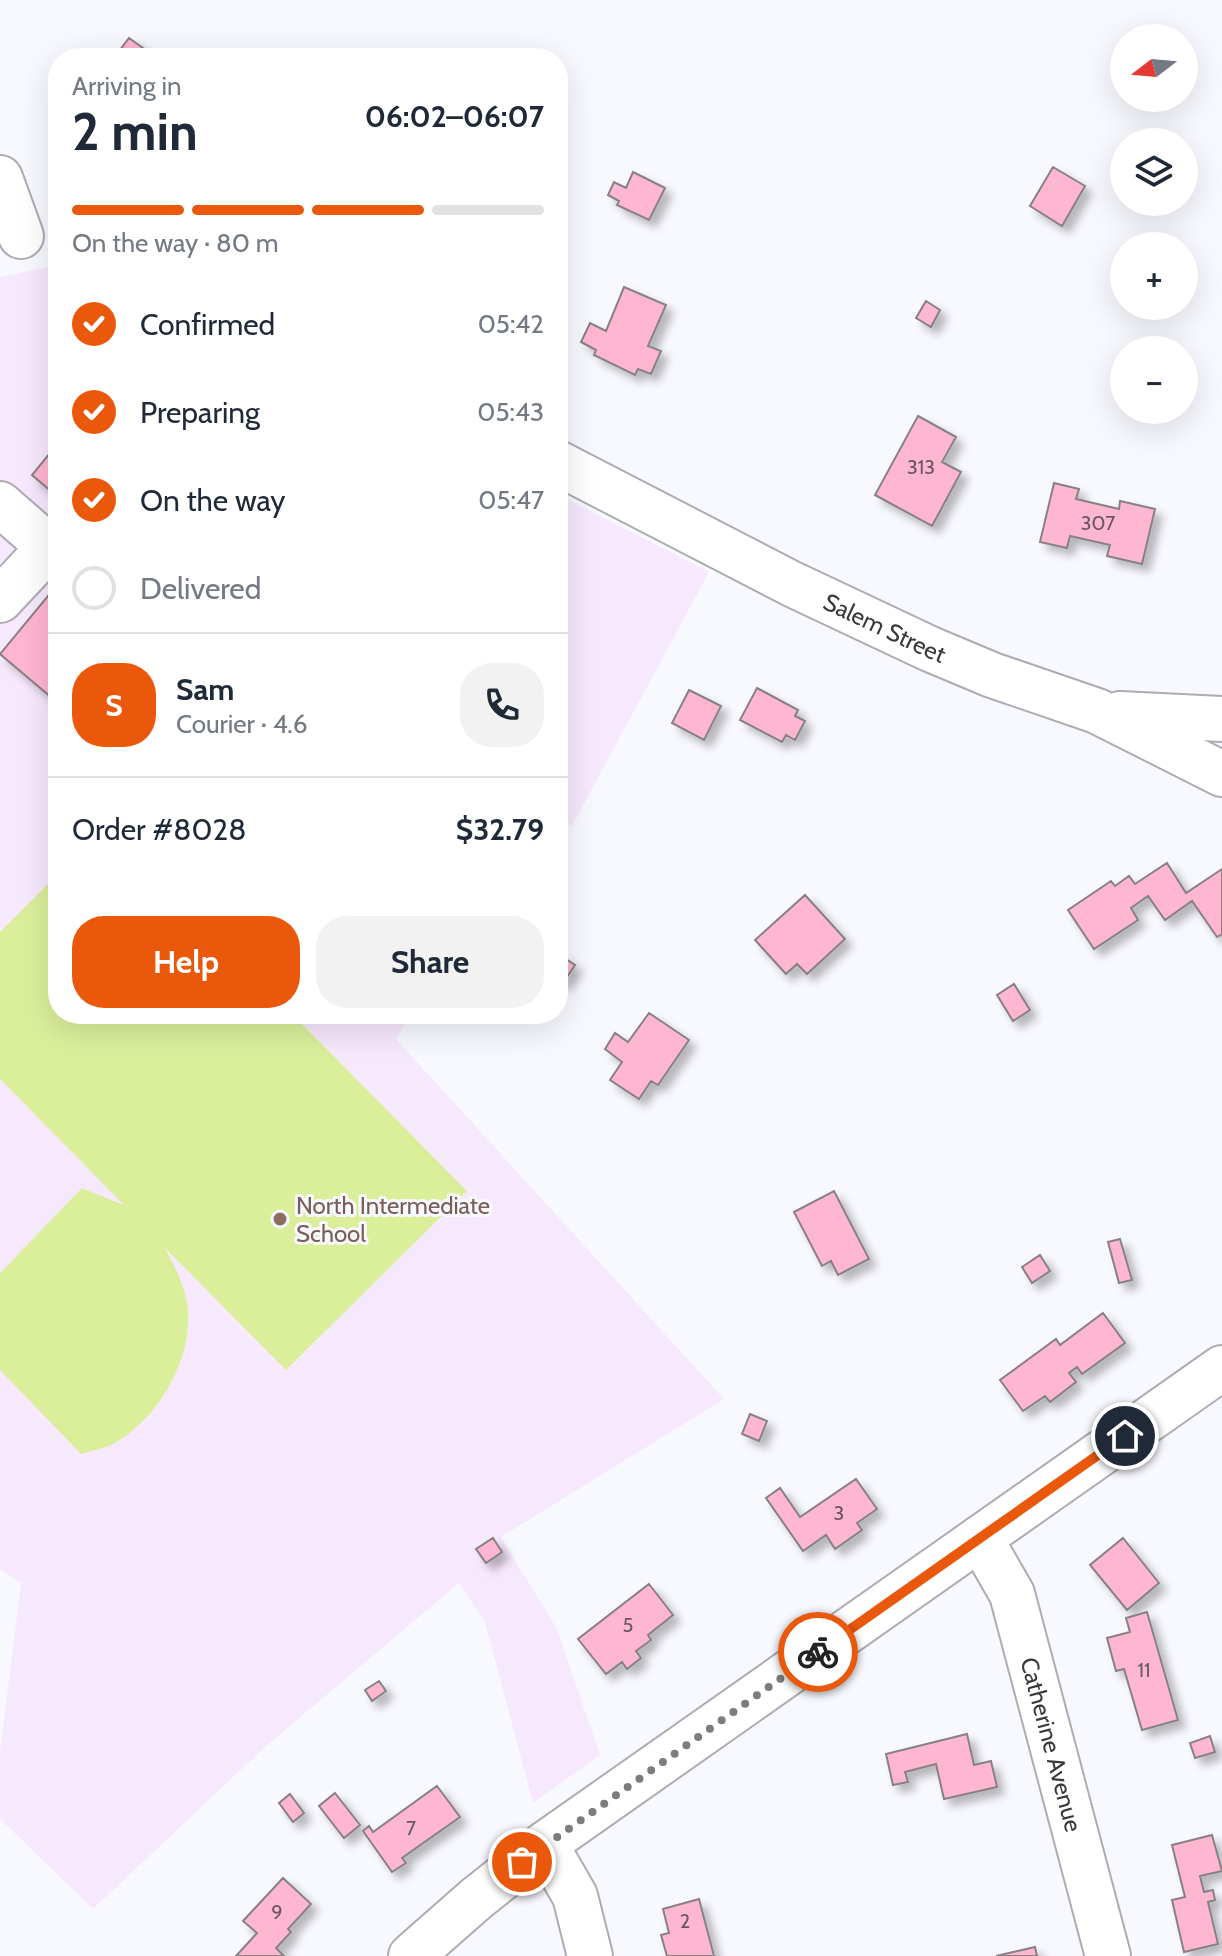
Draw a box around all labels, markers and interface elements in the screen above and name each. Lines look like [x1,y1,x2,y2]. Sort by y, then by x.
north arrow [1110,24,1198,112]
map controls [1110,24,1198,424]
text: Arriving in [72,70,182,102]
text: 06:02–06:07 [365,98,544,135]
text: 2 min [72,100,198,163]
button: layers [1110,128,1198,216]
text: On the way · 80 m [72,227,279,259]
button: + [1110,232,1198,320]
icon: check [72,302,116,346]
text: Confirmed [140,306,275,343]
text: 05:42 [478,308,544,340]
button: − [1110,336,1198,424]
icon: check [72,390,116,434]
text: Preparing [140,394,260,431]
text: 05:43 [477,396,544,428]
house number: 313 [907,455,935,479]
icon: check [72,478,116,522]
text: On the way [140,482,285,519]
text: 05:47 [478,484,544,516]
house number: 307 [1081,511,1115,535]
text: Delivered [140,570,261,607]
street label: Salem Street [819,587,950,668]
button: phone [460,663,544,747]
text: Sam [176,671,234,708]
text: S [105,687,123,724]
text: Courier · 4.6 [176,708,308,740]
text: Order #8028 [72,811,246,848]
text: $32.79 [456,811,544,848]
button: Help [72,916,300,1008]
button: Share [316,916,544,1008]
place label: North Intermediate School [296,1191,490,1248]
marker: North Intermediate School [271,1210,289,1228]
pin [1091,1402,1159,1470]
icon: home [1103,1414,1147,1458]
house number: 3 [834,1501,844,1525]
courier [778,1612,858,1692]
house number: 5 [623,1613,633,1637]
icon: bike [796,1630,840,1674]
street label: Catherine Avenue [1015,1654,1089,1835]
house number: 11 [1137,1658,1151,1682]
house number: 7 [406,1816,416,1840]
pin [488,1828,556,1896]
icon: bag [500,1840,544,1884]
house number: 9 [271,1900,283,1924]
house number: 2 [680,1909,690,1933]

